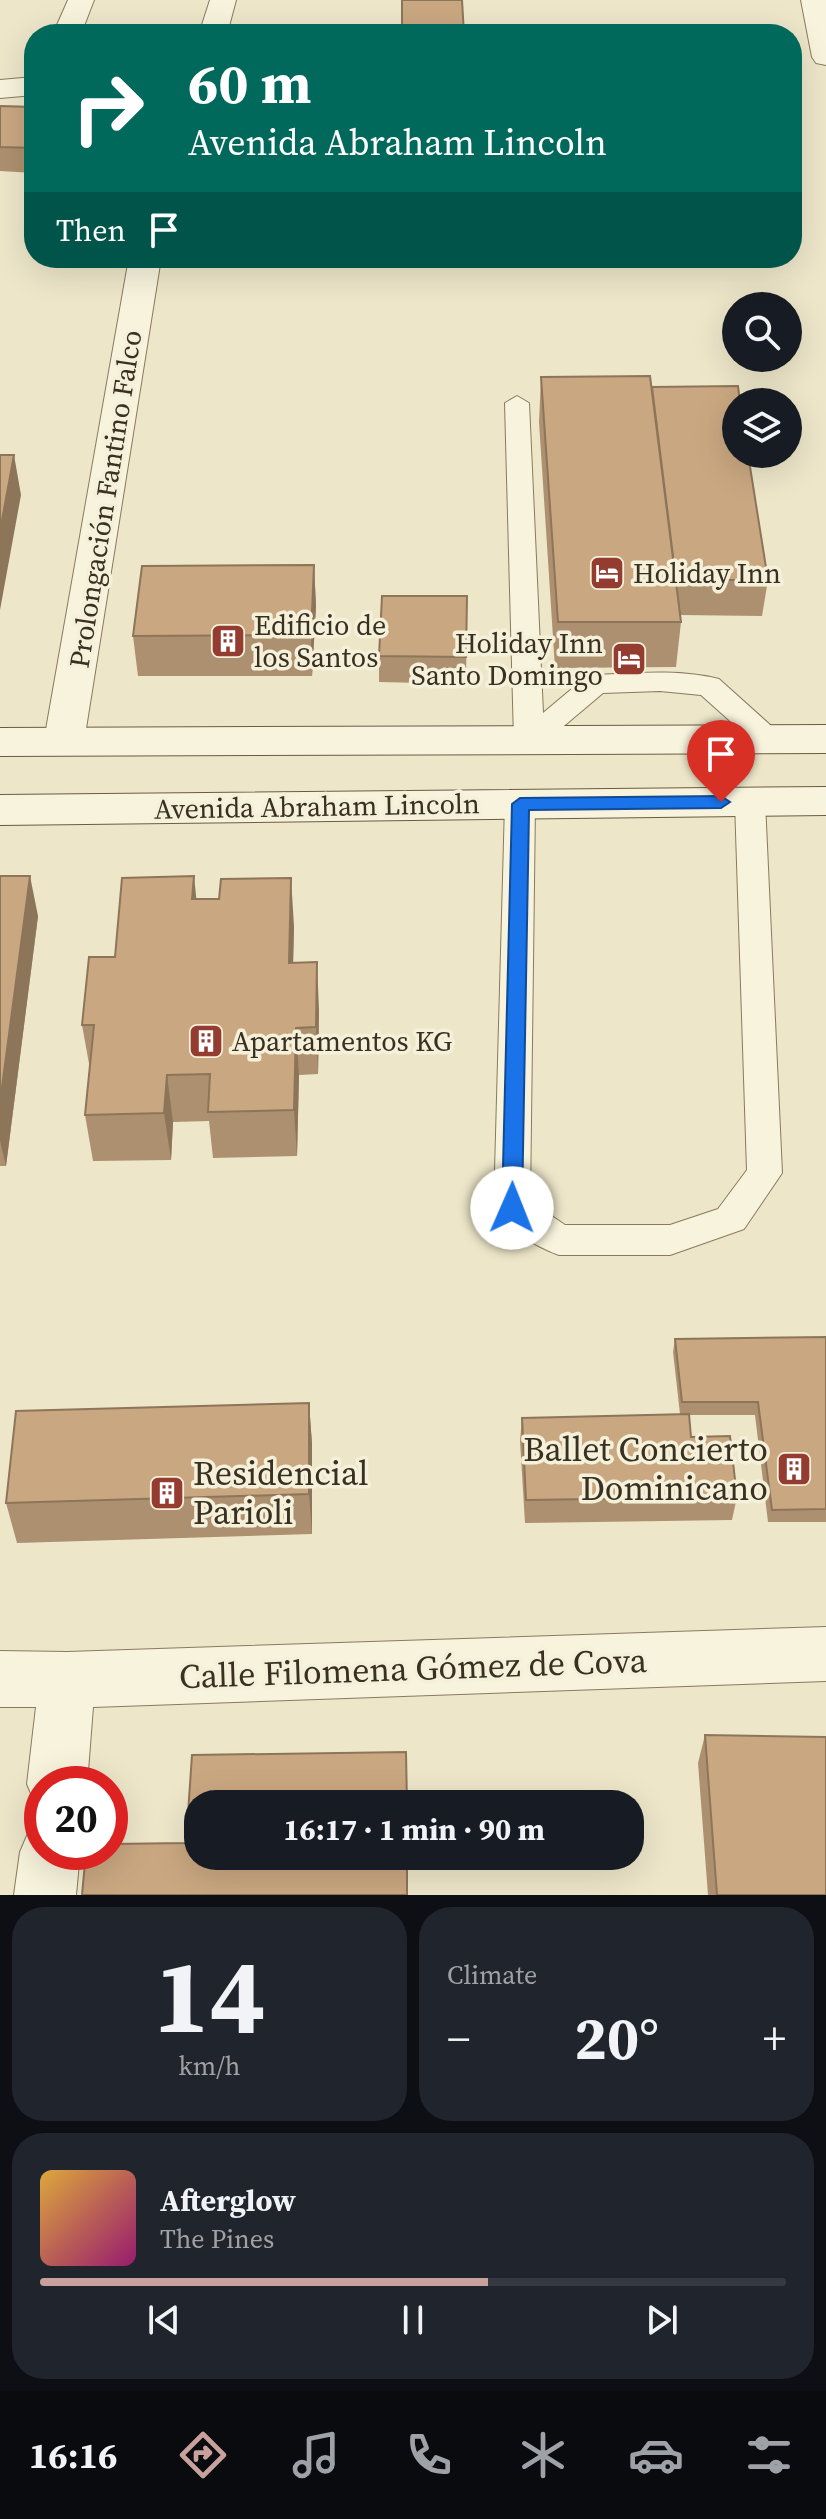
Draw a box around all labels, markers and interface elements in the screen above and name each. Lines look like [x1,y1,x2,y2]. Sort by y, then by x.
text: 60 m [188,45,311,122]
icon: right [56,56,160,160]
text: Avenida Abraham Lincoln [188,118,607,167]
icon: arrive [142,208,186,252]
text: Then [56,210,126,251]
map controls [722,292,802,468]
button: search [722,292,802,372]
street label: Prolongación Fantino Falco [60,327,150,671]
button: layers [722,388,802,468]
hotel icon: Holiday Inn [588,554,626,592]
place label: Holiday Inn [633,554,781,592]
place label: Edificio de los Santos [254,606,386,676]
building icon: Edificio de los Santos [209,622,247,660]
place label: Holiday Inn Santo Domingo [411,624,603,694]
hotel icon: Holiday Inn Santo Domingo [610,640,648,678]
pin [687,720,755,802]
icon: arrive [699,732,743,776]
street label: Avenida Abraham Lincoln [154,784,480,828]
building icon: Apartamentos KG [187,1022,225,1060]
place label: Apartamentos KG [232,1022,452,1060]
position arrow [470,1166,554,1250]
place label: Ballet Concierto Dominicano [523,1426,768,1511]
place label: Residencial Parioli [193,1450,368,1535]
building icon: Ballet Concierto Dominicano [775,1450,813,1488]
building icon: Residencial Parioli [148,1474,186,1512]
street label: Calle Filomena Gómez de Cova [178,1637,648,1699]
speed limit sign: 20 [24,1766,128,1870]
text: 16:17 · 1 min · 90 m [283,1809,545,1850]
text: 14 [153,1924,266,2067]
text: Climate [447,1957,537,1993]
text: 20° [574,1997,659,2079]
text: − [447,2008,470,2069]
text: + [763,2008,786,2069]
text: km/h [179,2048,240,2084]
text: Afterglow [160,2180,296,2221]
text: The Pines [160,2221,274,2257]
icon: previous [142,2298,186,2342]
icon: pause [391,2298,435,2342]
icon: next [640,2298,684,2342]
icon: directions [175,2427,231,2483]
icon: music [288,2427,344,2483]
icon: phone [401,2427,457,2483]
icon: climate [515,2427,571,2483]
icon: car [628,2427,684,2483]
icon: filters [741,2427,797,2483]
text: 16:16 [29,2431,118,2480]

